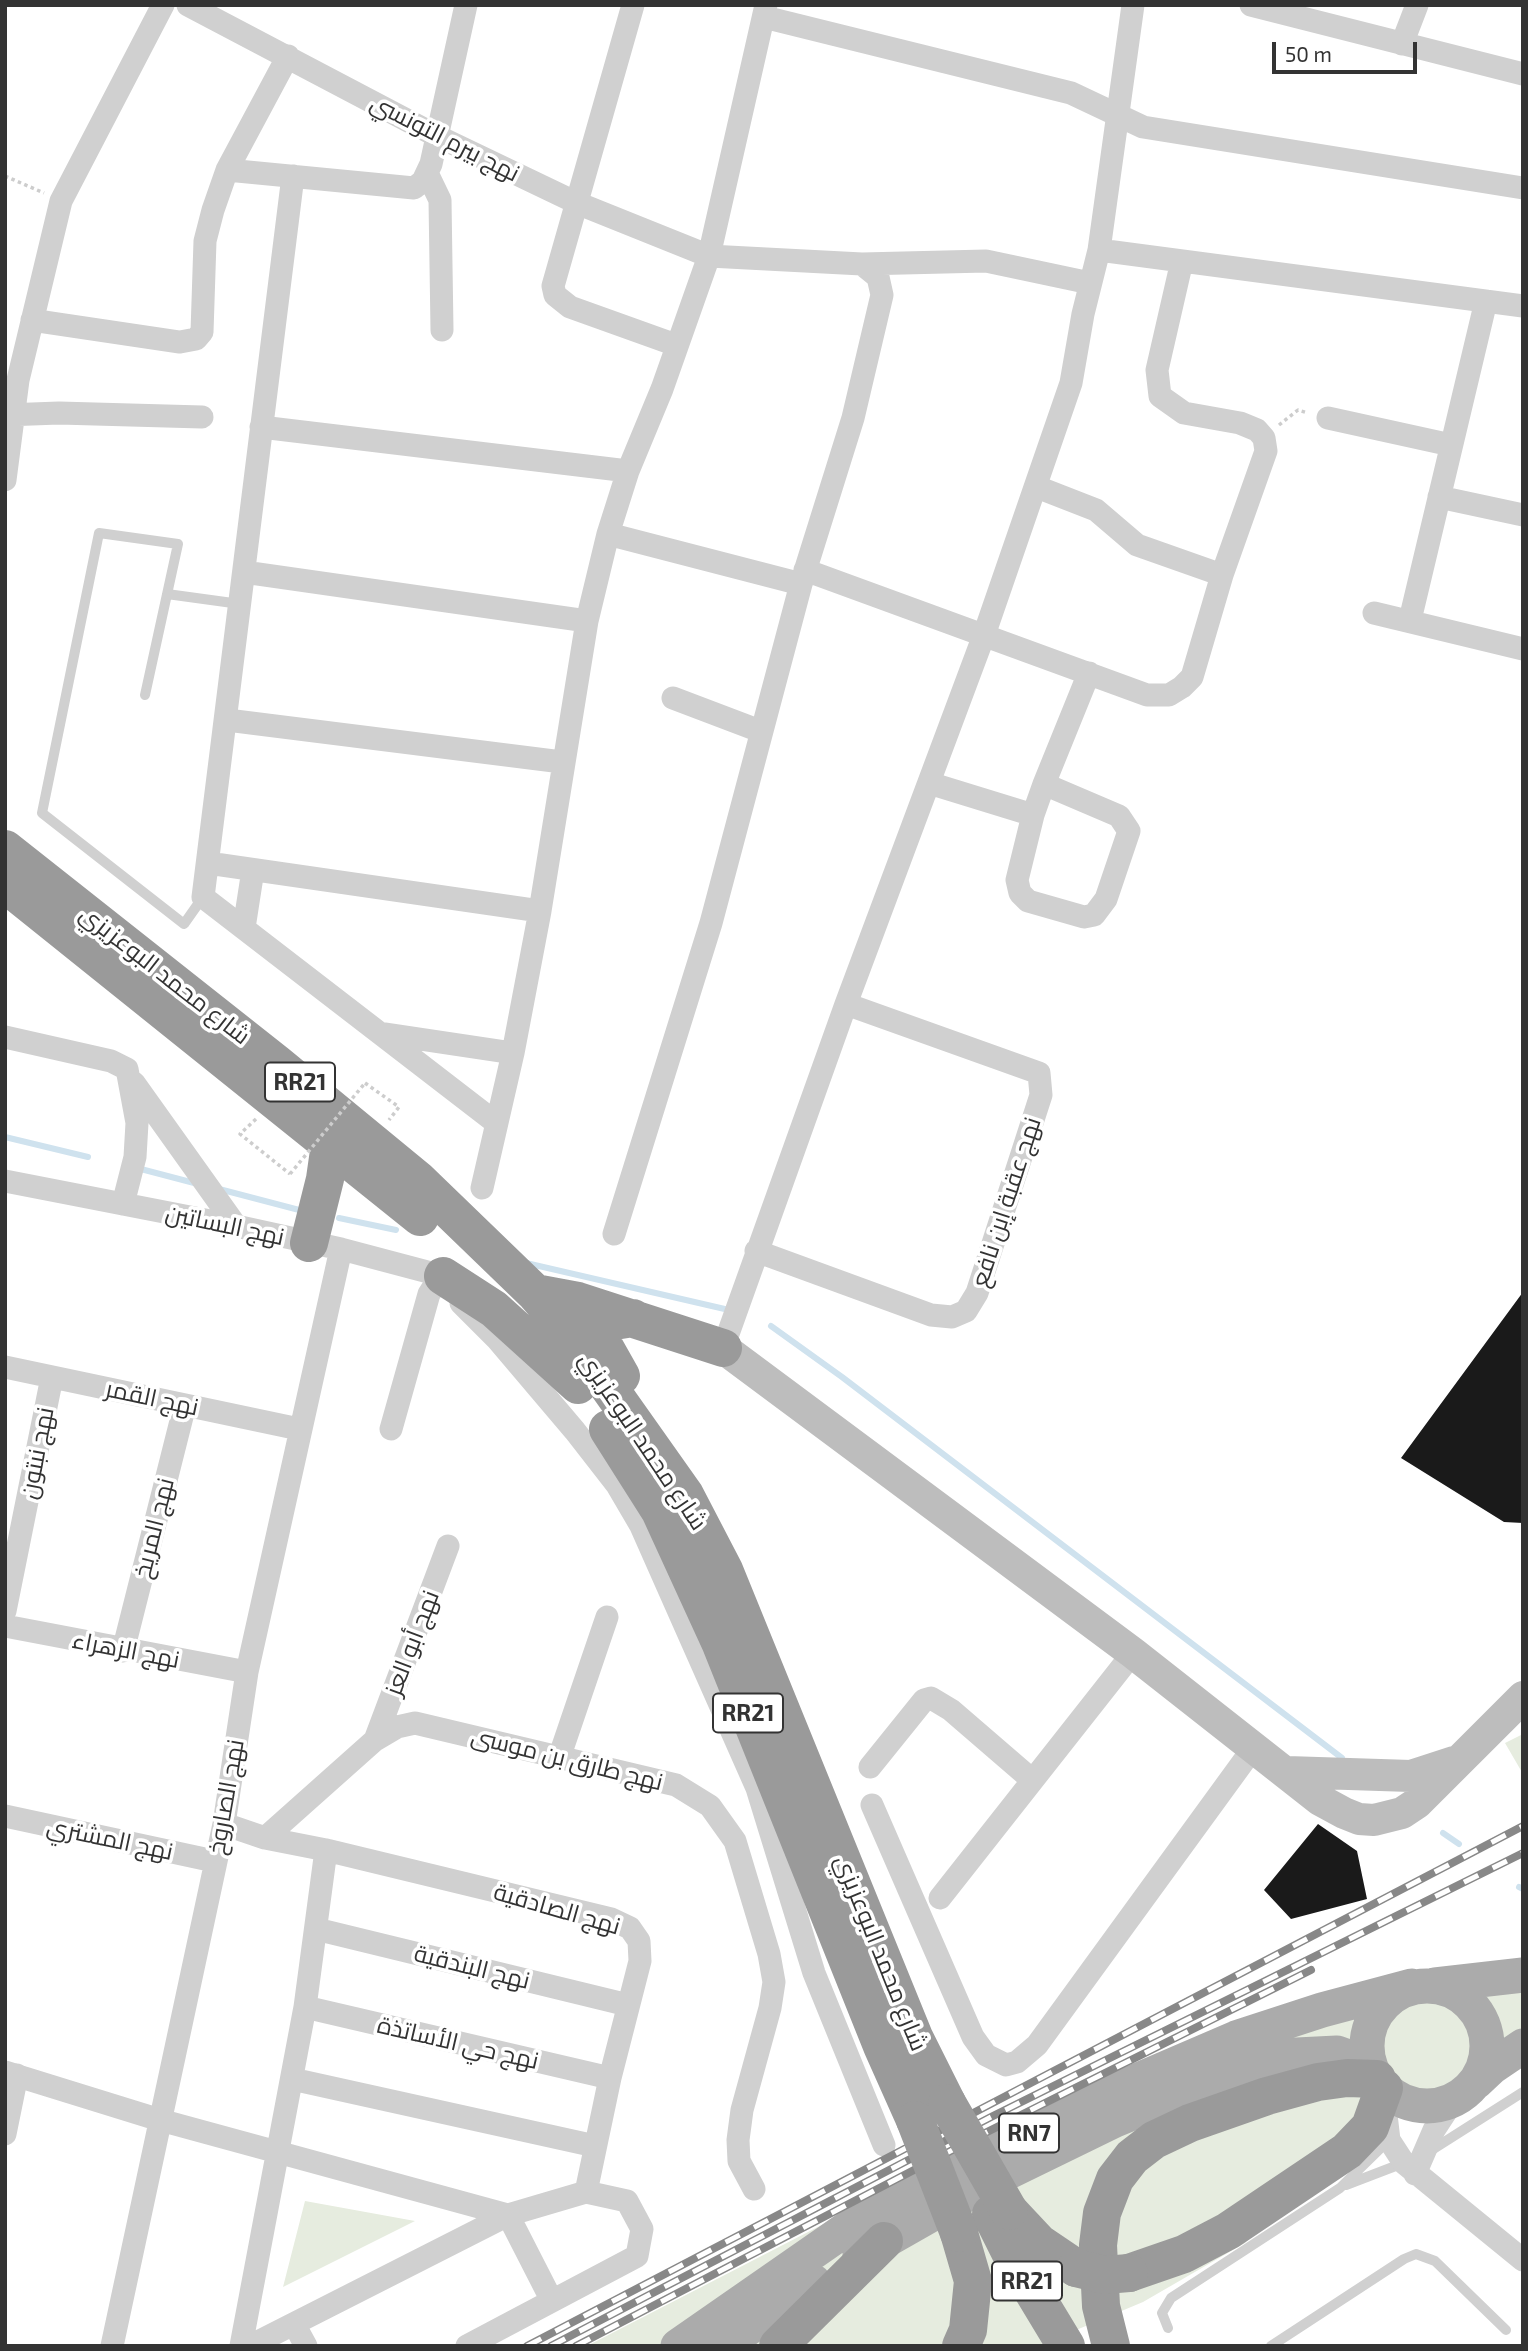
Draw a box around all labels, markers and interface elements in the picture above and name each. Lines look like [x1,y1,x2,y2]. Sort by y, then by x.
scale bar [1276,28,1421,72]
text: 50 m [1285,41,1332,66]
street label: نهج بيرم التونسي [366,88,524,188]
street label: شارع محمد البوعزيزي [74,899,256,1051]
road number: RR21 [265,1063,335,1102]
street label: نهج عقبة إبن نافع [965,1114,1047,1290]
street label: نهج البساتين [163,1198,287,1252]
street label: شارع محمد البوعزيزي [573,1347,713,1535]
street label: نهج القمر [103,1374,201,1422]
street label: نهج نبتون [14,1405,60,1501]
street label: نهج المريخ [128,1475,180,1581]
street label: نهج أبو العز [379,1586,445,1700]
street label: نهج الزهراء [70,1625,182,1675]
road number: RR21 [713,1694,783,1732]
street label: نهج طارق بن موسى [468,1721,666,1797]
street label: نهج الصاروخ [202,1737,250,1857]
street label: نهج المشتري [44,1812,176,1866]
street label: شارع محمد البوعزيزي [829,1851,933,2055]
street label: نهج الصادقية [490,1877,624,1941]
street label: نهج البندقية [411,1939,533,1995]
street label: نهج حي الأساتذة [375,2010,541,2076]
road number: RN7 [999,2114,1059,2152]
road number: RR21 [992,2262,1062,2300]

